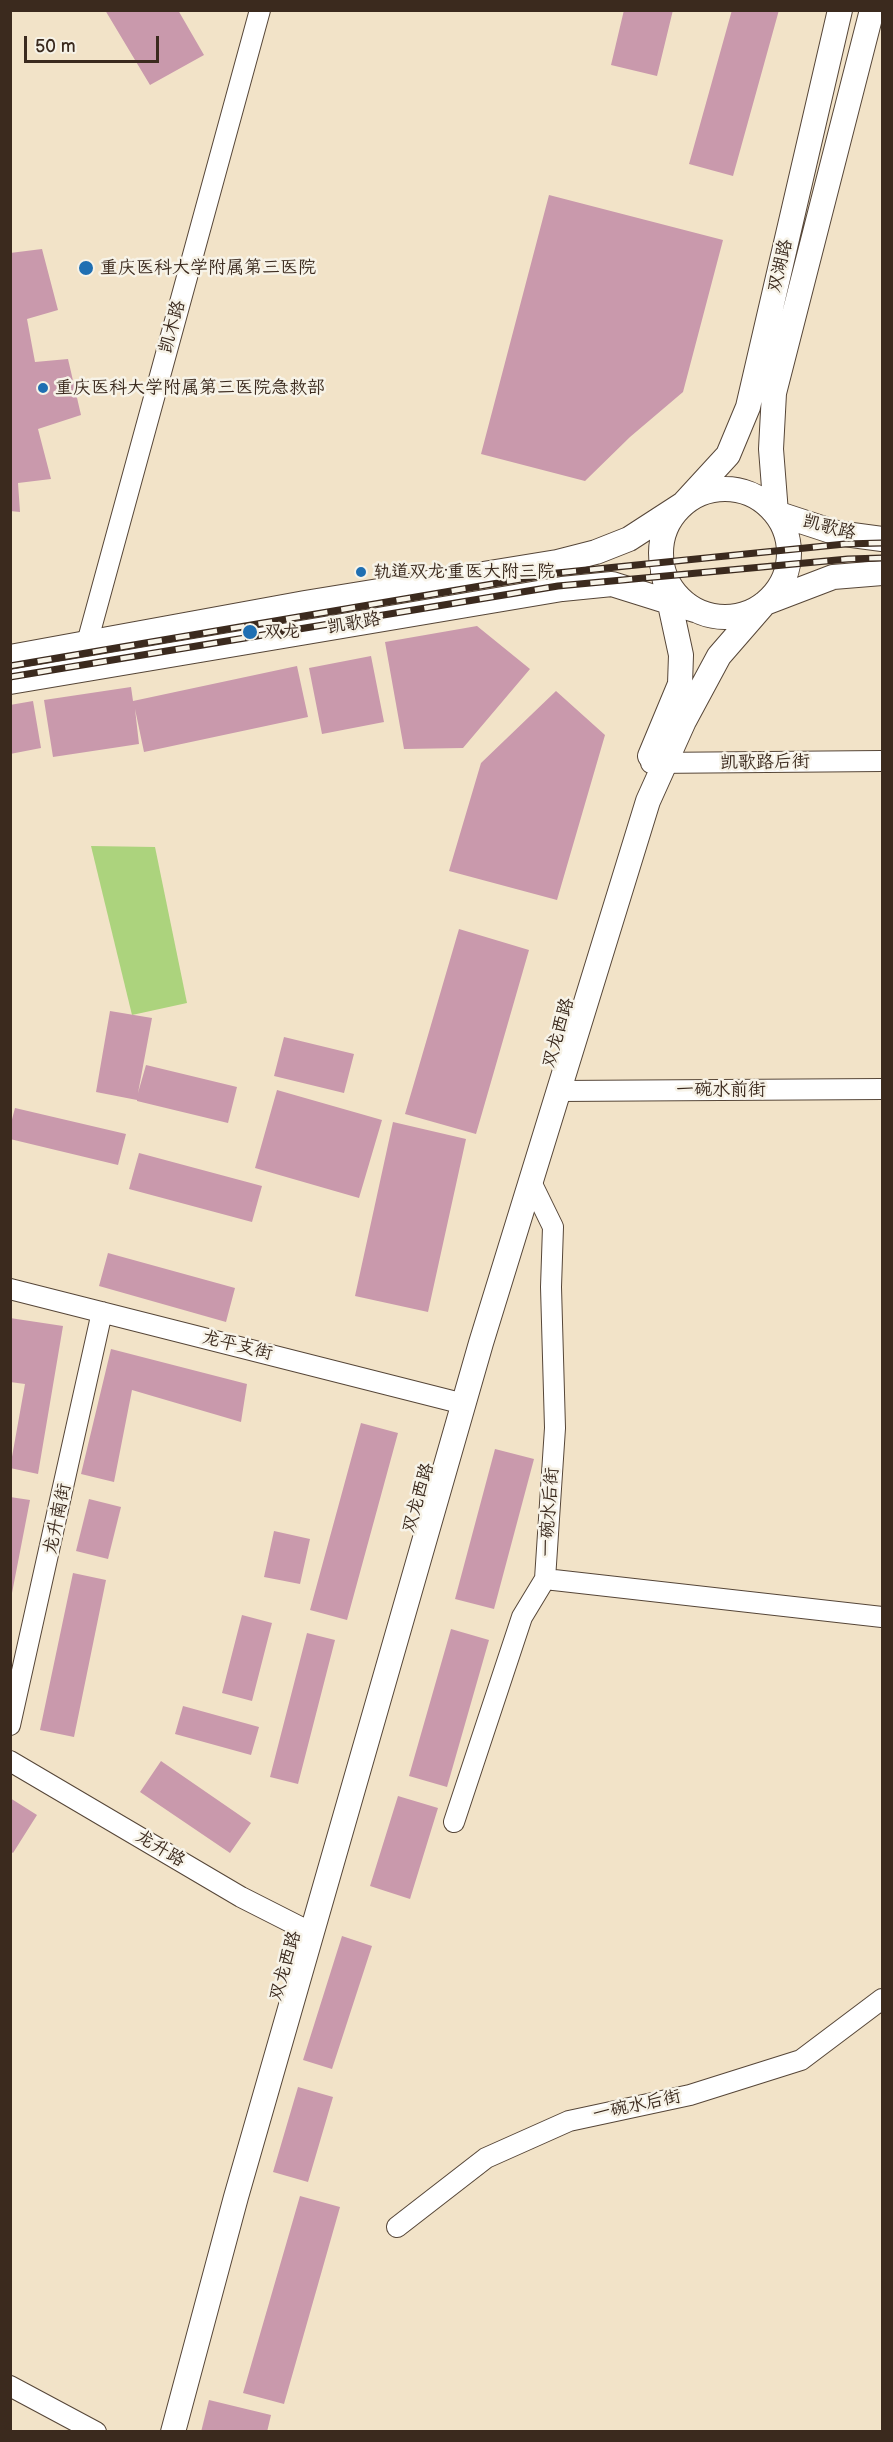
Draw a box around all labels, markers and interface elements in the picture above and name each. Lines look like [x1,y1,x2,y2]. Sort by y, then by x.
scale bar [27,24,162,62]
text: 50 m [35,36,76,57]
street label: 双湖路 [764,237,798,295]
place label: 重庆医科大学附属第三医院 [100,257,316,279]
marker: 重庆医科大学附属第三医院 [77,259,95,277]
street label: 凯木路 [156,298,190,356]
place label: 重庆医科大学附属第三医院急救部 [55,377,325,399]
marker: 重庆医科大学附属第三医院急救部 [36,381,50,395]
street label: 凯歌路 [800,511,858,545]
place label: 轨道双龙·重医大附三院 [373,561,555,583]
marker: 轨道双龙·重医大附三院 [354,565,368,579]
street label: 凯歌路 [326,609,382,639]
place label: 双龙 [264,621,300,643]
marker: 双龙 [241,623,259,641]
street label: 凯歌路后街 [720,751,810,775]
street label: 双龙西路 [539,995,579,1071]
street label: 一碗水前街 [676,1079,766,1101]
street label: 龙平支街 [199,1327,275,1365]
street label: 双龙西路 [399,1460,439,1536]
street label: 一碗水后街 [536,1466,564,1558]
street label: 龙升南街 [40,1482,76,1556]
street label: 龙升路 [131,1826,189,1872]
street label: 双龙西路 [266,1928,306,2004]
street label: 一碗水后街 [591,2086,683,2126]

